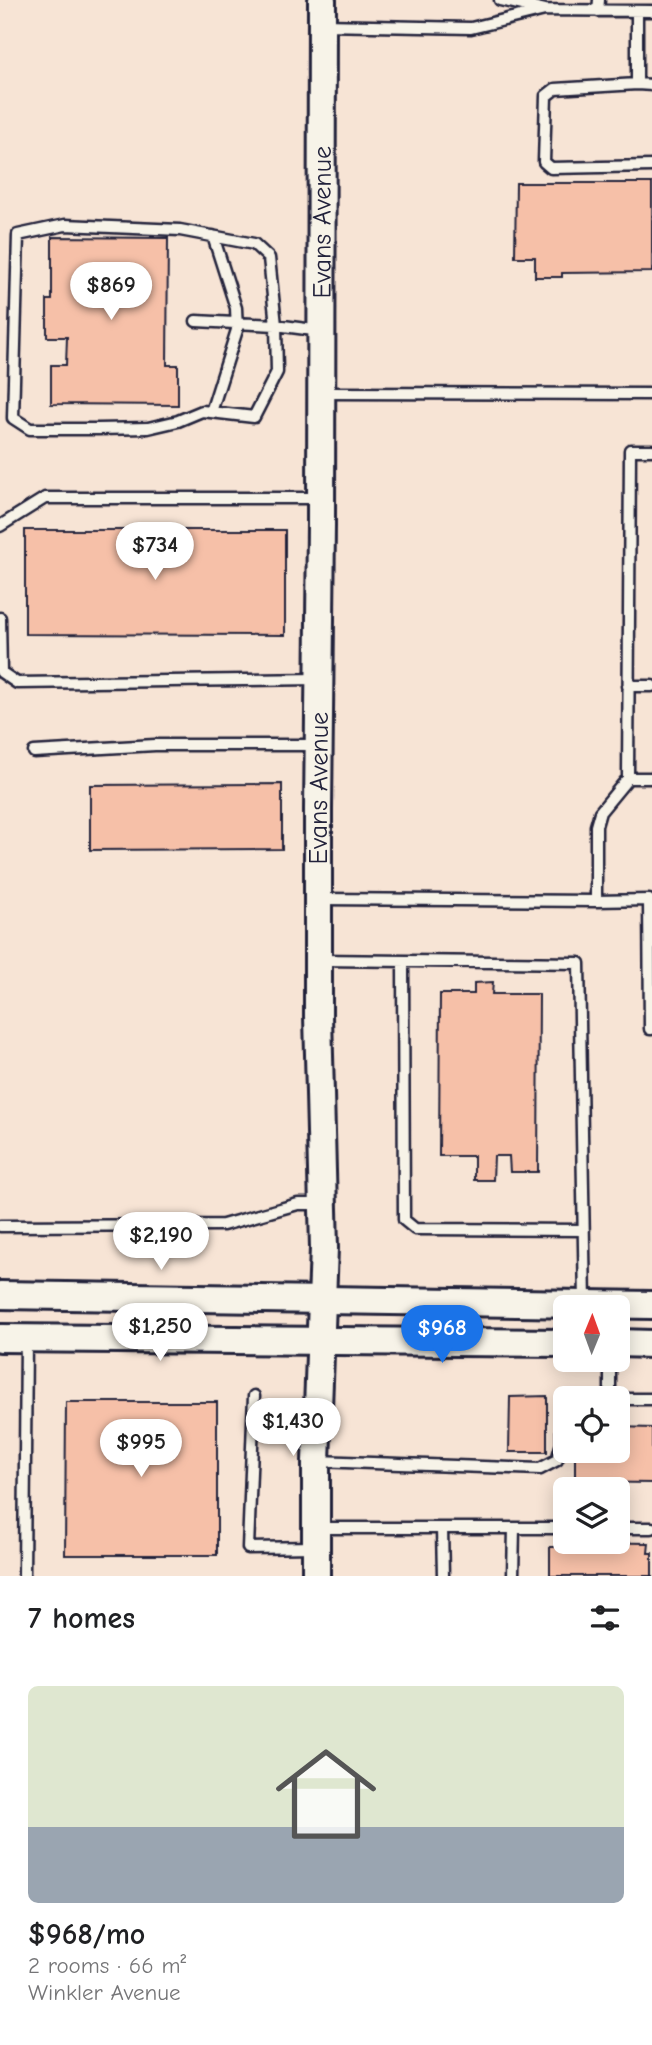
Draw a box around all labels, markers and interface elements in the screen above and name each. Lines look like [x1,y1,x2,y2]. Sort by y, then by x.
street label: Evans Avenue [307,146,338,299]
pin: $869 [70,262,152,322]
text: $869 [86,271,136,298]
pin: $734 [114,522,196,582]
text: $734 [132,531,178,558]
street label: Evans Avenue [304,712,335,865]
pin: $2,190 [104,1212,218,1272]
text: $2,190 [129,1221,193,1248]
north arrow [553,1295,630,1372]
map controls [553,1295,630,1554]
pin: $1,250 [103,1304,217,1363]
pin: $968 [401,1306,483,1365]
text: $1,250 [128,1312,192,1339]
text: $968 [417,1314,467,1341]
button: locate [553,1386,630,1463]
pin: $1,430 [236,1398,350,1458]
text: $1,430 [262,1407,324,1434]
pin: $995 [100,1420,182,1479]
text: $995 [116,1428,166,1455]
button: layers [553,1477,630,1554]
icon: filters [586,1599,624,1637]
text: 7 homes [28,1601,135,1636]
icon: home [263,1731,389,1857]
text: $968/mo [28,1917,145,1952]
text: 2 rooms · 66 m² [28,1952,186,1979]
text: Winkler Avenue [28,1979,180,2006]

